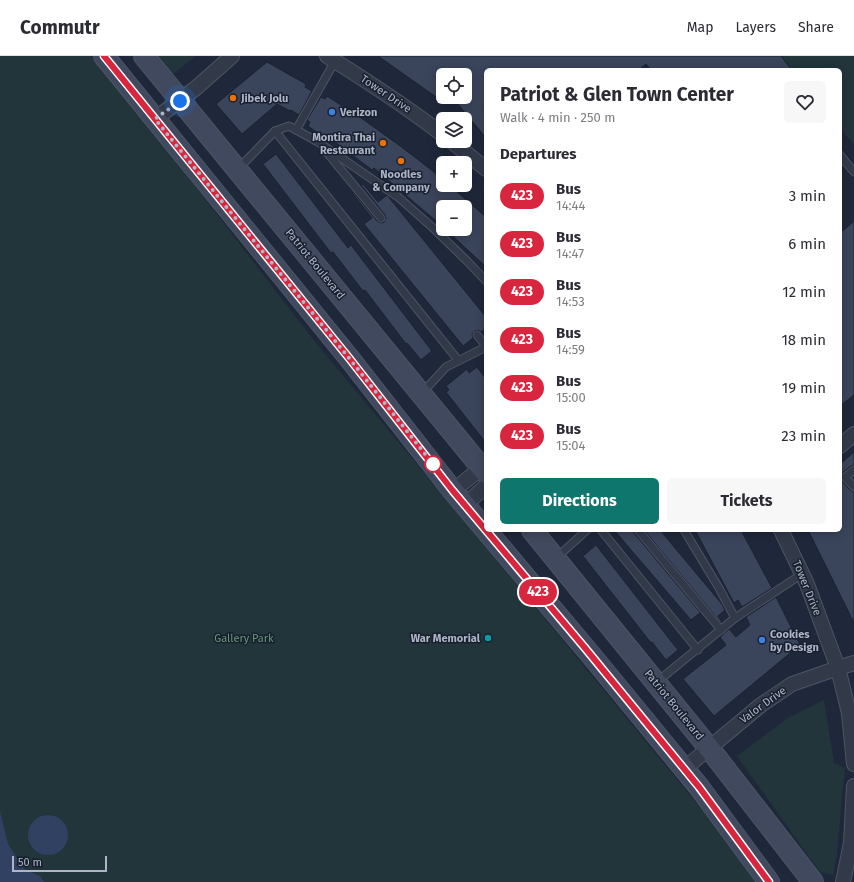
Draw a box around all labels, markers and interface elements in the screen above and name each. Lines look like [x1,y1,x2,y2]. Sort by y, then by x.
text: Commutr [20,16,100,39]
text: Map [687,19,713,36]
text: Layers [735,19,776,36]
text: Share [798,19,834,36]
map controls [436,68,472,236]
button: locate [436,68,472,104]
street label: Tower Drive [358,72,414,116]
button: heart [784,81,826,123]
text: Patriot & Glen Town Center [500,83,734,106]
your location [170,91,190,111]
place label: Jibek Jolu [240,92,288,105]
marker: Jibek Jolu [228,93,238,103]
place label: Verizon [339,106,377,119]
marker: Verizon [327,107,337,117]
text: Walk · 4 min · 250 m [500,110,615,125]
button: layers [436,112,472,148]
place label: Montira Thai Restaurant [312,131,376,157]
marker: Montira Thai Restaurant [378,138,388,148]
text: Departures [500,145,577,163]
marker: Noodles & Company [396,156,406,166]
button: + [436,156,472,192]
place label: Noodles & Company [372,168,430,194]
text: Bus [556,180,581,198]
text: 423 [511,187,533,204]
text: 3 min [789,187,826,205]
text: 14:44 [556,198,585,213]
button: − [436,200,472,236]
street label: Patriot Boulevard [283,226,347,302]
text: Bus [556,228,581,246]
text: 423 [511,235,533,252]
text: 6 min [788,235,826,253]
text: 14:47 [556,246,584,261]
text: Bus [556,276,581,294]
text: 423 [511,283,533,300]
text: 12 min [782,283,826,301]
text: 14:53 [556,294,585,309]
text: Bus [556,324,581,342]
text: 423 [511,331,533,348]
text: 18 min [781,331,826,349]
text: 14:59 [556,342,585,357]
text: Bus [556,372,581,390]
text: 423 [511,379,533,396]
text: 19 min [782,379,826,397]
text: 15:00 [556,390,586,405]
text: Bus [556,420,581,438]
text: 423 [511,427,533,444]
text: 23 min [781,427,826,445]
text: 15:04 [556,438,585,453]
unlabelled marker [424,455,442,473]
button: Directions [500,478,659,524]
button: Tickets [667,478,826,524]
street label: Tower Drive [790,559,824,617]
line badge: 423 [515,579,561,605]
text: 423 [527,583,549,600]
place label: Cookies by Design [770,628,819,654]
park label: Gallery Park [214,632,274,645]
place label: War Memorial [411,632,481,645]
marker: War Memorial [483,633,493,643]
marker: Cookies by Design [757,635,767,645]
street label: Patriot Boulevard [642,667,706,743]
street label: Valor Drive [737,684,789,726]
scale bar [12,854,107,873]
text: 50 m [18,856,42,869]

